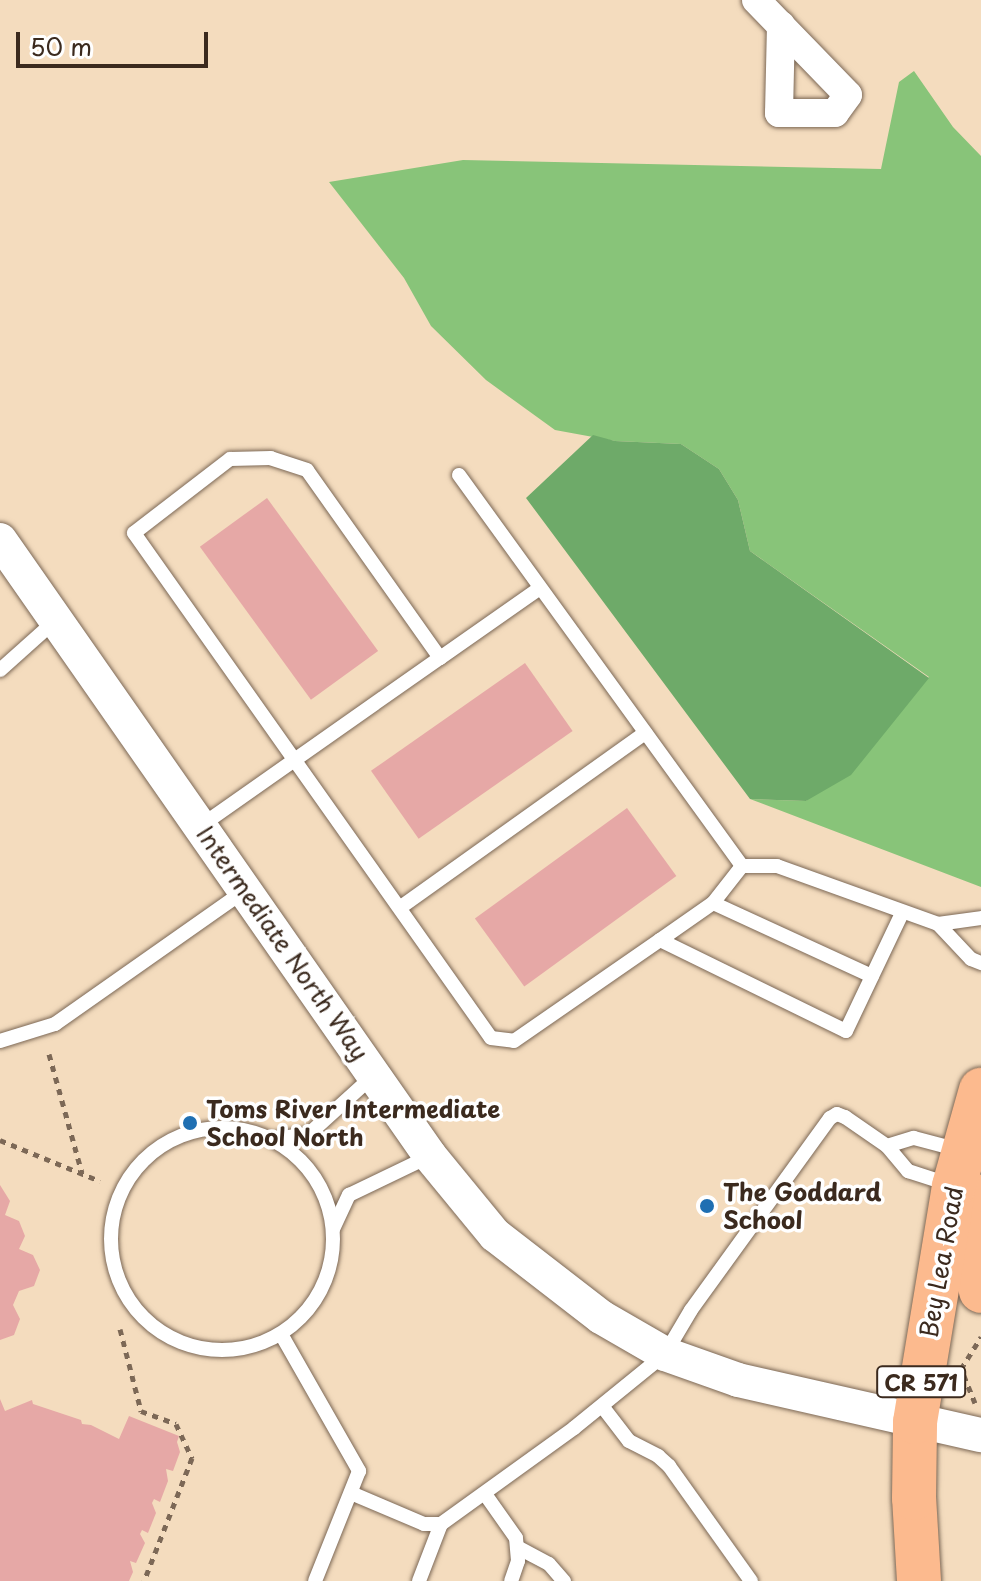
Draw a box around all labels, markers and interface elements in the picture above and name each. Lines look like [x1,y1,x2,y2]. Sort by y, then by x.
scale bar [20,16,212,66]
text: 50 m [30,28,92,64]
street label: Intermediate North Way [190,819,376,1067]
place label: Toms River Intermediate School North [206,1095,501,1151]
marker: Toms River Intermediate School North [181,1114,199,1132]
place label: The Goddard School [723,1178,882,1234]
street label: Bey Lea Road [913,1182,969,1342]
marker: The Goddard School [698,1197,716,1215]
road number: CR 571 [875,1364,967,1400]

